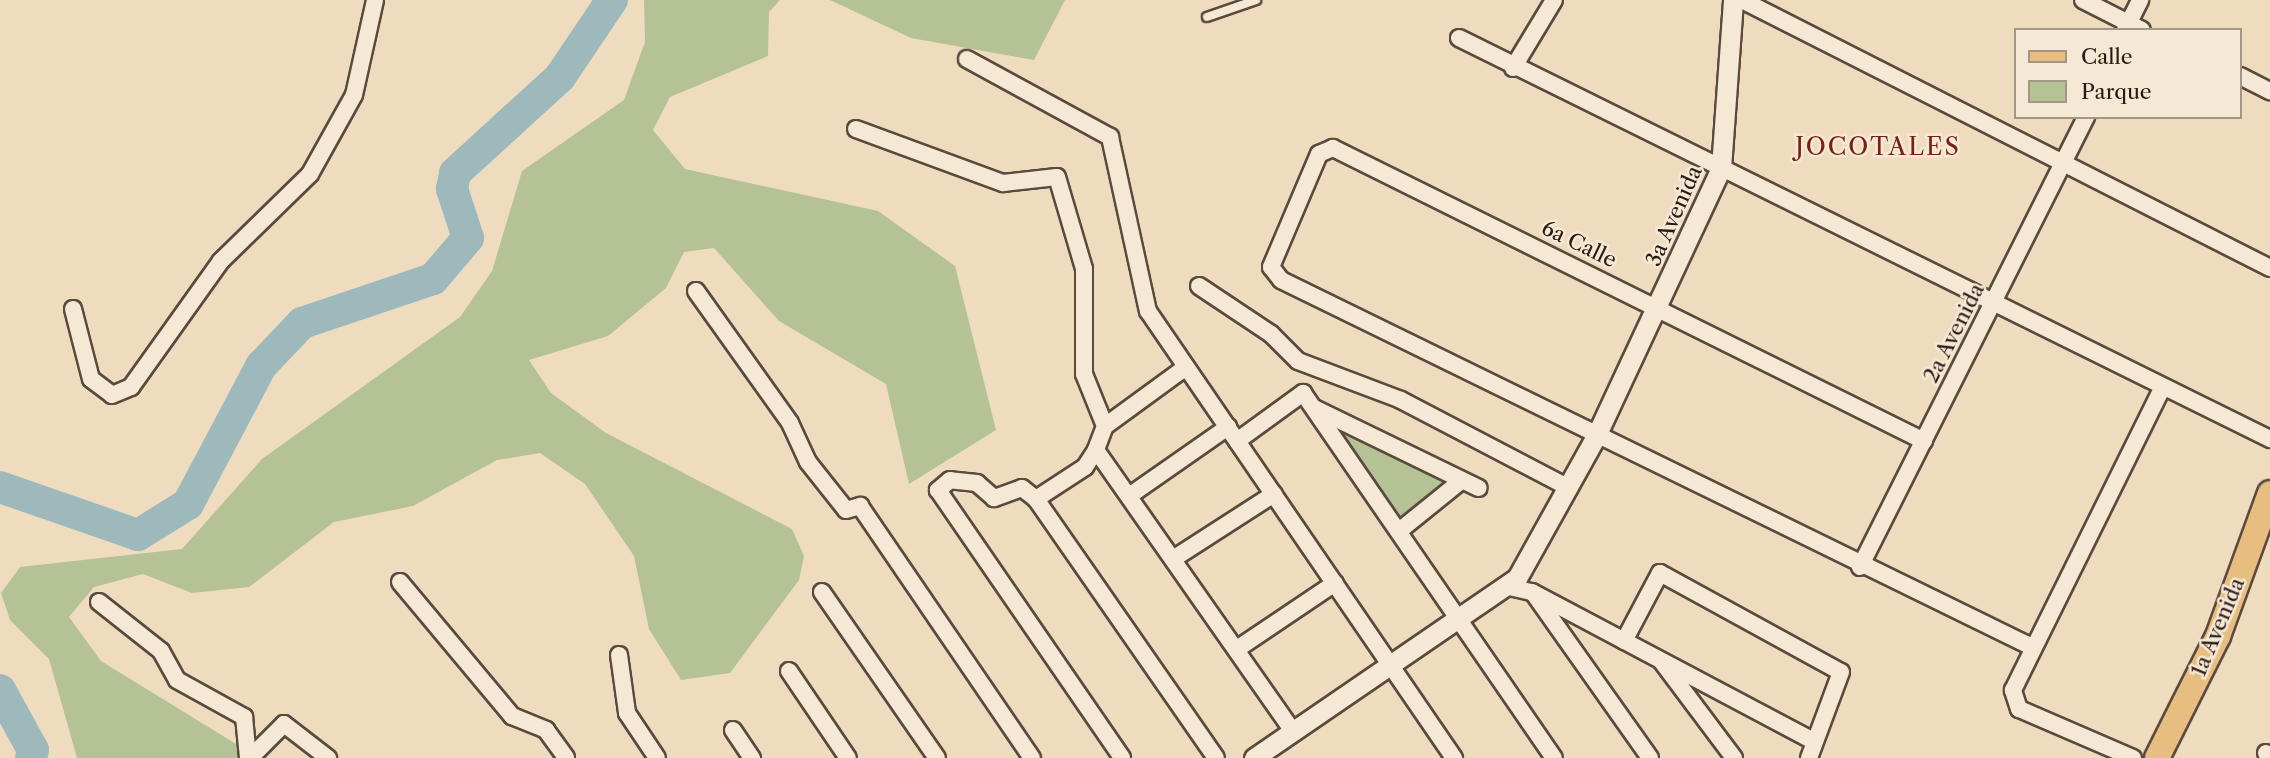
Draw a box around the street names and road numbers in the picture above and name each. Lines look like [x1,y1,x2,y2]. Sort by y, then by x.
street label: 3a Avenida [1640,161,1708,271]
street label: 6a Calle [1537,215,1621,273]
street label: 2a Avenida [1918,279,1990,387]
street label: 1a Avenida [2186,573,2250,681]

